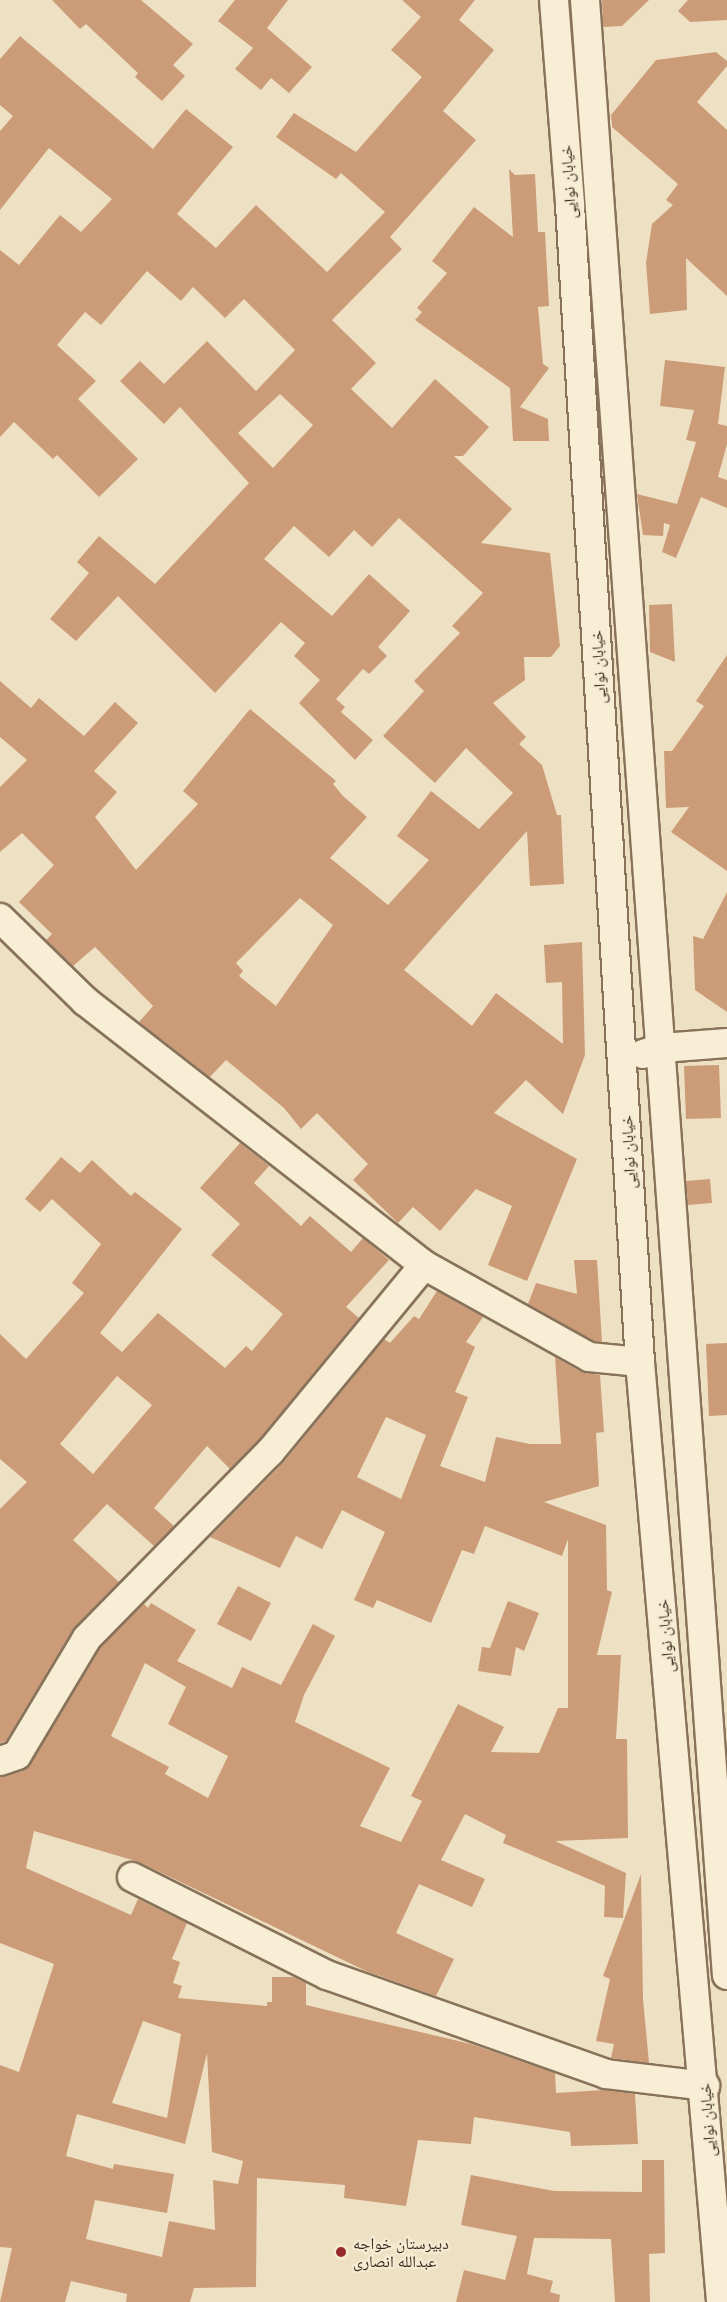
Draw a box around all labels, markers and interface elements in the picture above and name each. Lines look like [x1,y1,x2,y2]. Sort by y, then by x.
street label: خیابان نوایی [556,144,580,220]
street label: خیابان نوایی [586,630,610,704]
street label: خیابان نوایی [616,1115,640,1189]
street label: خیابان نوایی [652,1598,678,1674]
street label: خیابان نوایی [695,2082,719,2158]
place label: دبیرستان خواجه عبدالله انصاری [353,2233,449,2271]
marker: دبیرستان خواجه عبدالله انصاری [334,2245,348,2259]

